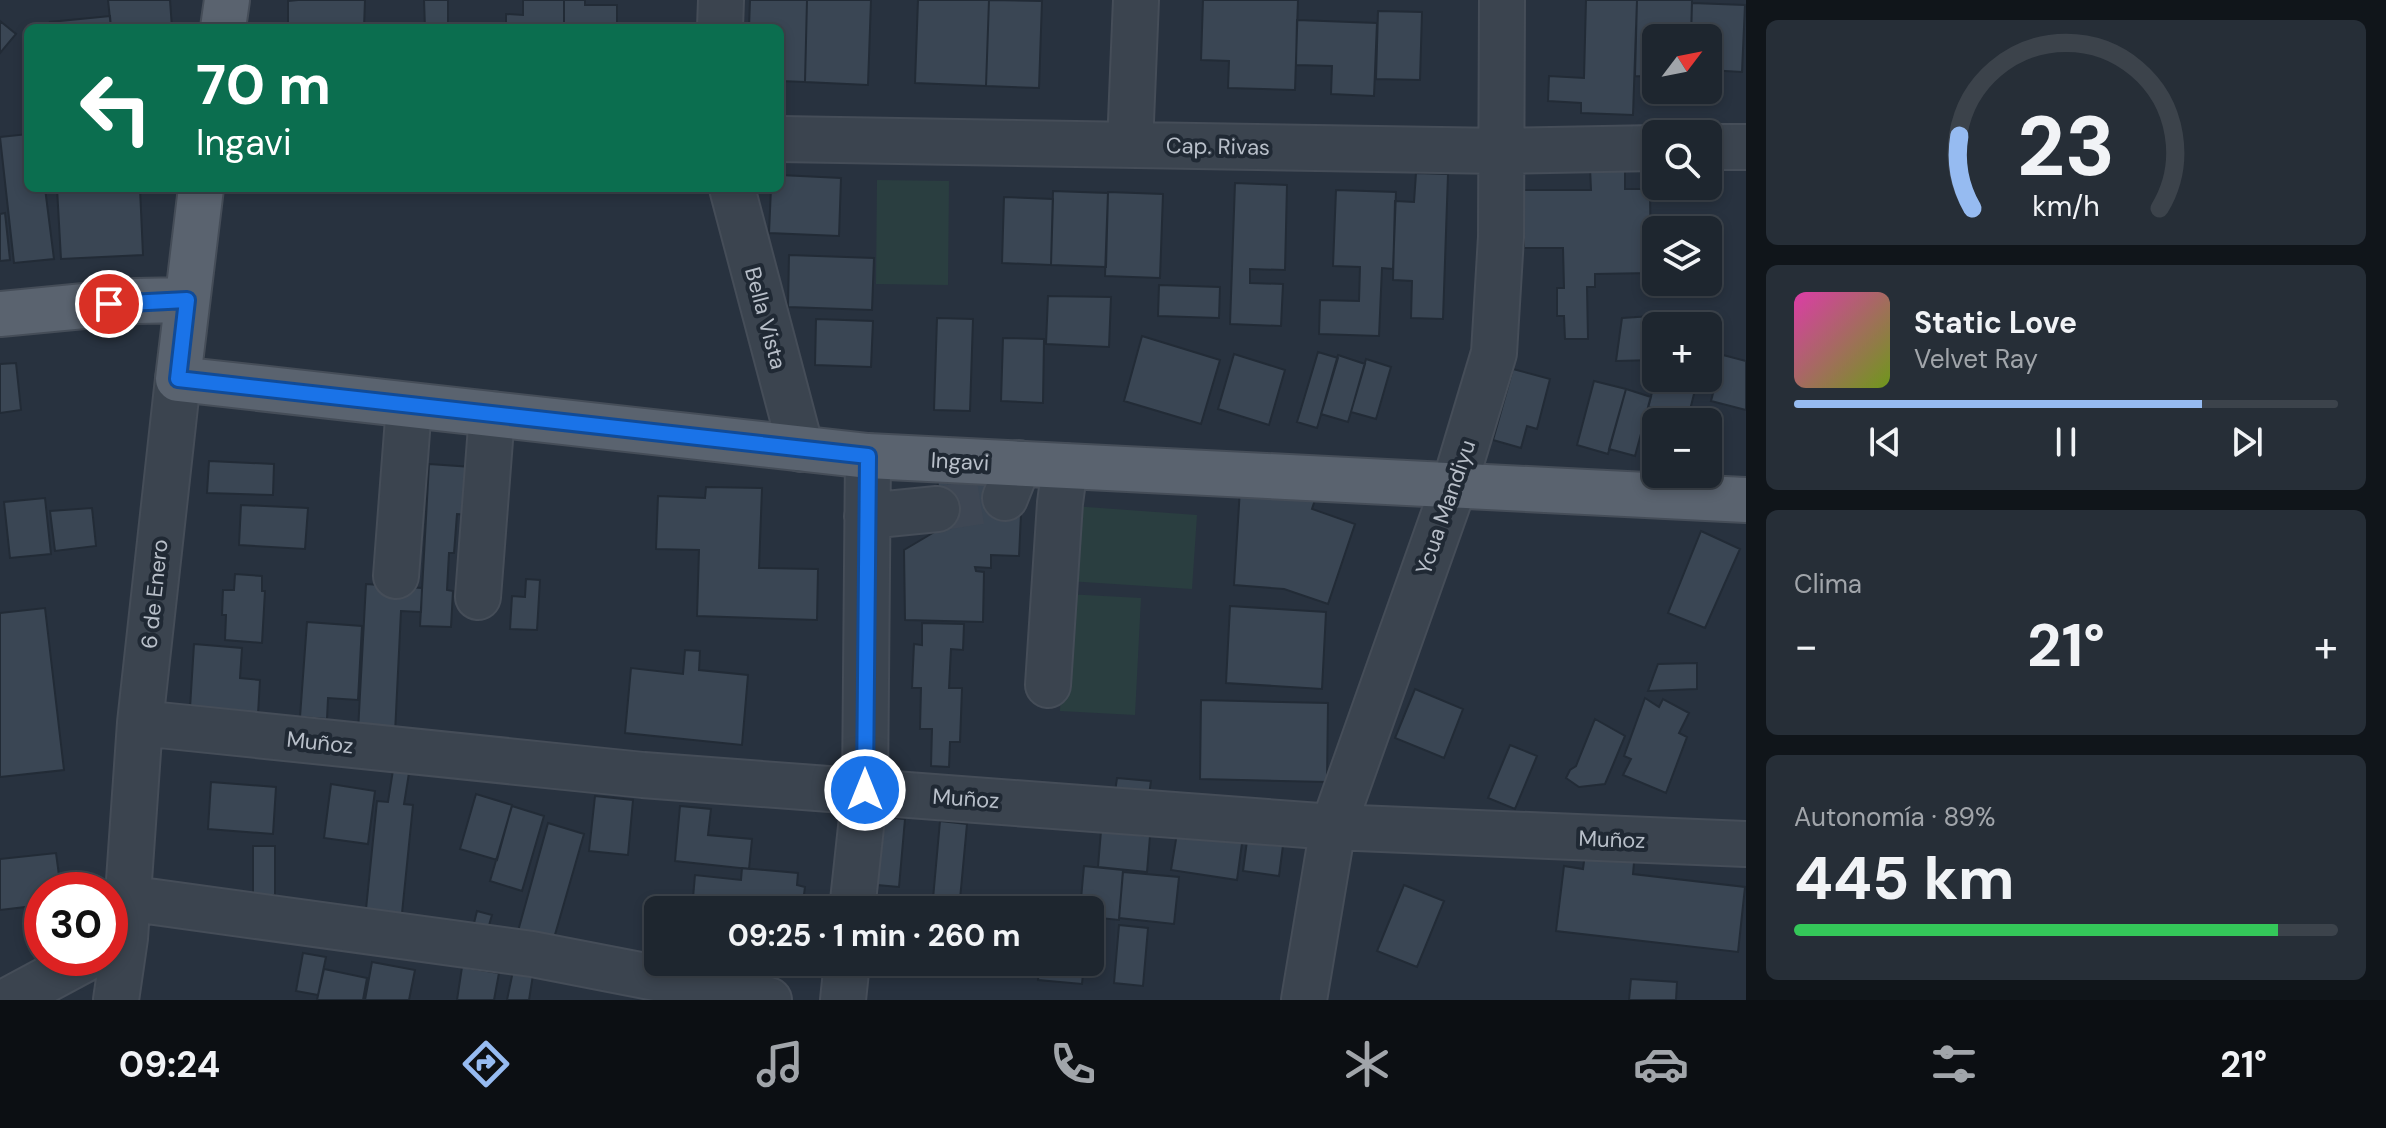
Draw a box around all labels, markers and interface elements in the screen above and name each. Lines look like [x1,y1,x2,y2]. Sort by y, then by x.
north arrow [1642,24,1722,104]
map controls [1642,24,1722,488]
text: 70 m [196,48,331,121]
icon: left [64,56,168,160]
text: 23 [2017,91,2115,200]
text: Ingavi [196,119,292,166]
button: search [1642,120,1722,200]
street label: Cap. Rivas [1166,131,1270,162]
text: km/h [2032,188,2100,225]
button: layers [1642,216,1722,296]
street label: Bella Vista [738,264,793,372]
pin [75,270,143,338]
icon: arrive [87,282,131,326]
text: Static Love [1914,303,2077,342]
button: + [1642,312,1722,392]
text: Velvet Ray [1914,342,2038,376]
button: − [1642,408,1722,488]
icon: previous [1863,420,1907,464]
icon: pause [2044,420,2088,464]
icon: next [2225,420,2269,464]
street label: Ycua Mandiyu [1409,436,1482,578]
street label: Ingavi [930,445,990,478]
street label: 6 de Enero [134,538,175,650]
text: Clima [1794,567,1862,601]
text: 21° [2027,606,2105,685]
text: − [1794,617,1818,675]
text: + [2314,617,2338,675]
street label: Muñoz [285,725,355,760]
position arrow [823,748,907,832]
street label: Muñoz [932,782,1000,815]
text: Autonomía · 89% [1794,800,1995,834]
street label: Muñoz [1578,824,1646,855]
text: 445 km [1794,839,2015,918]
speed limit sign: 30 [24,872,128,976]
text: 09:25 · 1 min · 260 m [728,916,1020,955]
icon: directions [458,1036,514,1092]
icon: music [752,1036,808,1092]
icon: phone [1045,1036,1101,1092]
icon: climate [1339,1036,1395,1092]
icon: car [1633,1036,1689,1092]
icon: filters [1926,1036,1982,1092]
text: 09:24 [119,1041,220,1088]
text: 21° [2220,1041,2267,1088]

